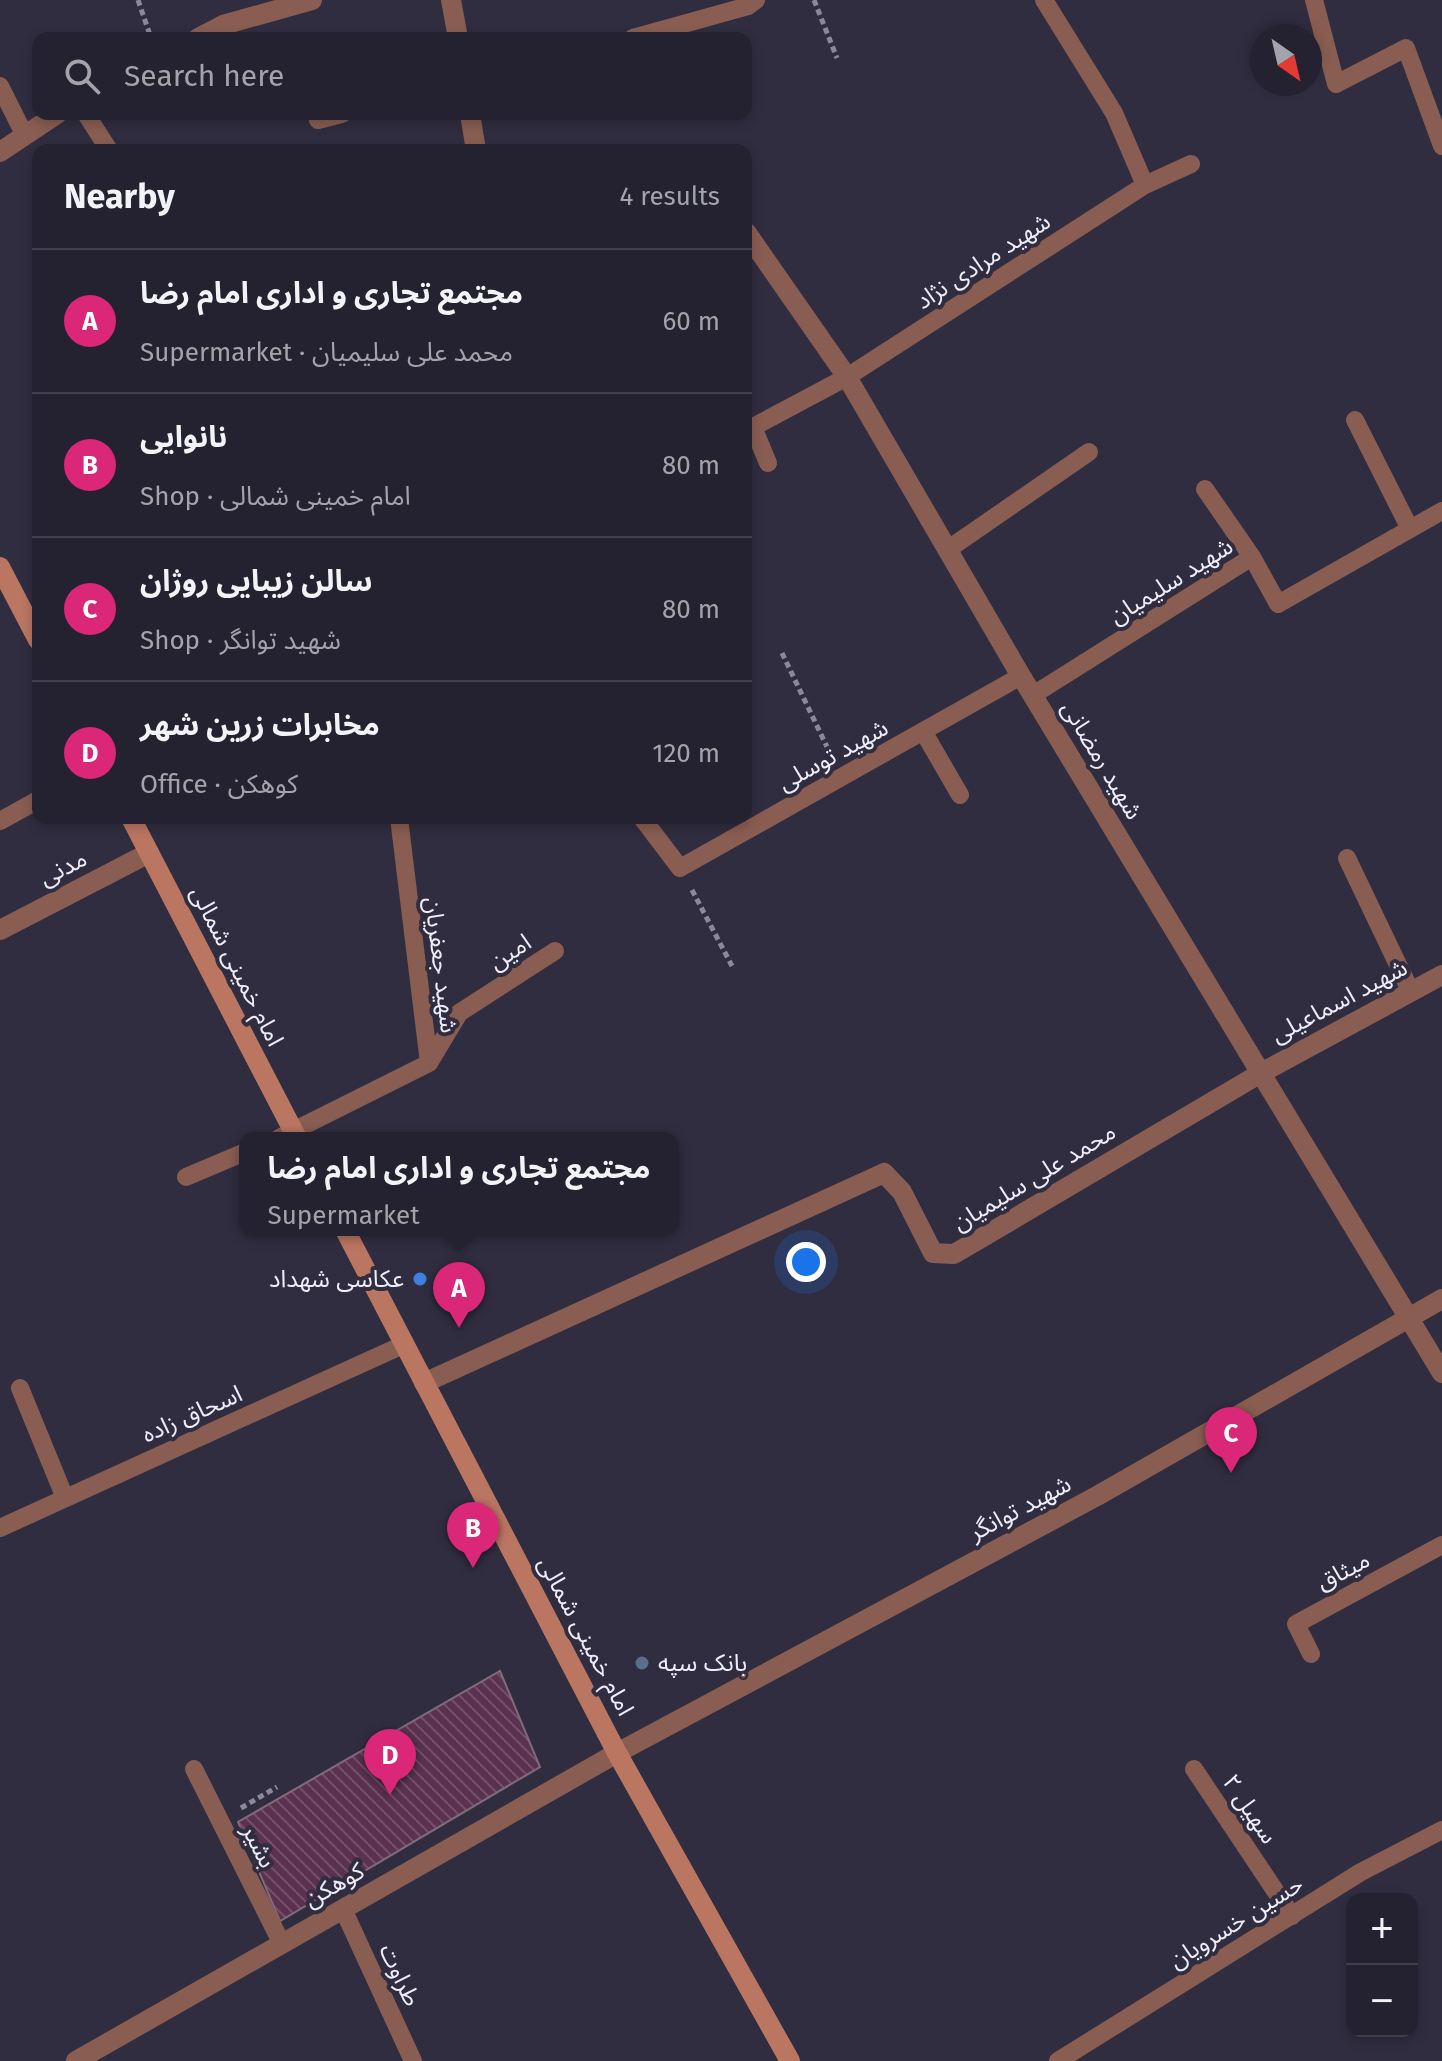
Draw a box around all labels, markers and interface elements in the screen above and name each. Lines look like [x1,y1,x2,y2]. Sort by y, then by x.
north arrow [1250,24,1322,96]
search box [32,32,752,120]
icon: search [60,54,104,98]
text: Search here [124,58,284,94]
text: Nearby [64,176,175,217]
text: 4 results [619,181,720,212]
street label: شهید مرادی نژاد [910,207,1056,315]
text: مجتمع تجاری و اداری امام رضا [140,275,523,311]
text: A [82,306,98,337]
text: 60 m [662,306,720,337]
text: Supermarket · محمد علی سلیمیان [140,337,513,368]
text: نانوایی [140,419,227,455]
text: B [82,450,98,481]
text: 80 m [662,450,720,481]
text: Shop · امام خمینی شمالی [140,481,411,512]
street label: شهید سلیمیان [1104,532,1238,630]
text: سالن زیبایی روژان [140,563,372,599]
text: C [83,594,97,625]
text: 80 m [662,594,720,625]
text: Shop · شهید توانگر [140,625,341,656]
street label: شهید رمضانی [1056,696,1148,824]
text: مخابرات زرین شهر [140,707,380,743]
street label: شهید توسلی [773,713,893,797]
text: D [82,738,98,769]
text: 120 m [652,738,720,769]
text: Office · کوهکن [140,769,298,800]
street label: مدنی [35,844,91,892]
street label: امام خمینی شمالی [181,881,289,1053]
street label: شهید جعفریان [419,895,463,1035]
street label: امین [484,928,536,976]
street label: شهید اسماعیلی [1266,953,1412,1049]
street label: محمد علی سلیمیان [947,1117,1121,1237]
popup [239,1132,679,1236]
text: مجتمع تجاری و اداری امام رضا [267,1150,651,1186]
text: Supermarket [267,1200,420,1231]
your location [786,1242,826,1282]
pin: A [433,1262,485,1328]
place label: عکاسی شهداد [269,1265,404,1293]
marker: عکاسی شهداد [411,1270,429,1288]
street label: اسحاق زاده [138,1379,246,1449]
pin: C [1205,1407,1257,1473]
street label: شهید توانگر [963,1469,1076,1547]
pin: B [447,1502,499,1568]
street label: میثاق [1312,1545,1374,1597]
street label: امام خمینی شمالی [529,1552,640,1722]
place label: بانک سپه [658,1649,747,1678]
marker: بانک سپه [633,1654,651,1672]
pin: D [364,1729,416,1795]
street label: سهیل ۲ [1217,1769,1283,1849]
street label: بشیر [236,1819,282,1873]
street label: کوهکن [299,1856,370,1913]
street label: حسین خسرویان [1164,1870,1308,1974]
map controls [1346,1893,1418,2037]
button: + [1346,1893,1418,1965]
street label: طراوت [373,1939,427,2011]
button: − [1346,1965,1418,2037]

